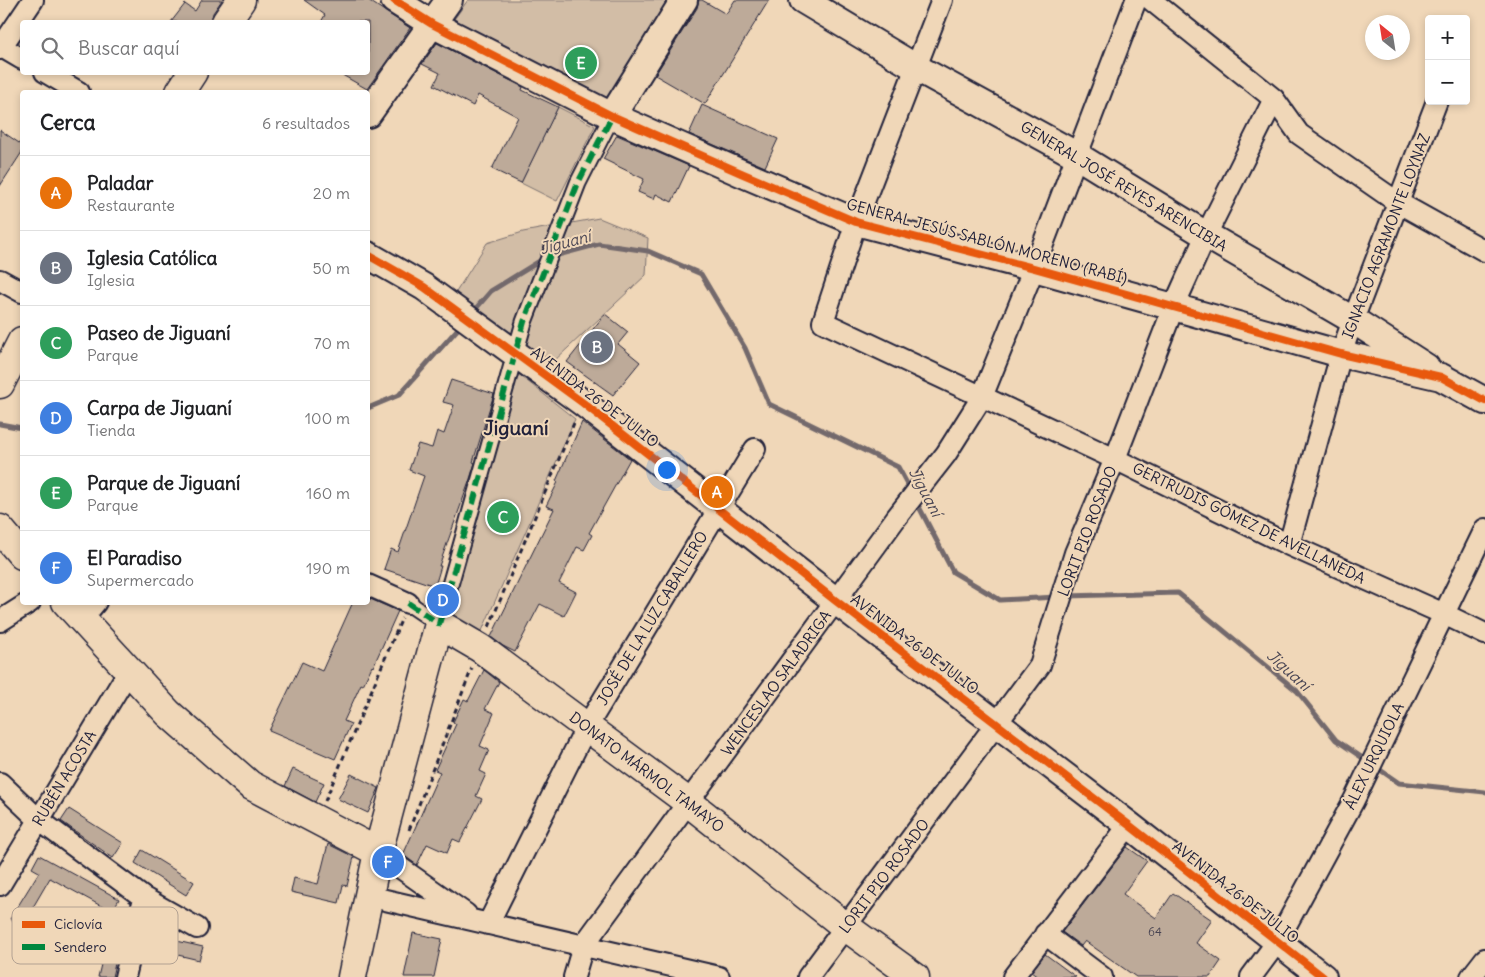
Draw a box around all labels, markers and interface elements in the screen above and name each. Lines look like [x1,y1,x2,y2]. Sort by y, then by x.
north arrow [1365,15,1410,60]
map controls [1425,15,1470,105]
button: + [1425,15,1470,60]
search box [20,20,370,75]
icon: search [38,34,66,62]
text: Buscar aquí [78,36,179,60]
pin: E [565,44,597,82]
button: − [1425,60,1470,105]
text: Cerca [40,109,95,136]
text: 6 resultados [262,113,350,133]
street label: GENERAL JOSÉ REYES ARENCIBIA [1017,117,1231,256]
street label: IGNACIO AGRAMONTE LOYNAZ [1338,130,1434,341]
text: Paladar [87,171,154,195]
text: A [51,183,61,203]
text: 20 m [313,183,350,203]
street label: GENERAL JESÚS SABLÓN MORENO (RABÍ) [845,193,1130,288]
text: Restaurante [87,195,175,215]
water label: Jiguaní [537,225,596,258]
text: Iglesia Católica [87,246,217,270]
text: B [51,258,61,278]
text: 50 m [312,258,350,278]
text: Iglesia [87,270,135,290]
text: Paseo de Jiguaní [87,321,231,345]
pin: B [581,328,613,366]
text: C [51,333,61,353]
text: 70 m [314,333,350,353]
street label: AVENIDA 26 DE JULIO [527,343,663,451]
text: Parque [87,345,138,365]
text: Carpa de Jiguaní [87,396,232,420]
text: D [50,408,62,428]
text: 100 m [305,408,350,428]
district label: Jiguaní [483,415,549,440]
text: Tienda [87,420,135,440]
your location [654,457,680,483]
street label: GERTRUDIS GÓMEZ DE AVELLANEDA [1130,457,1369,588]
street label: LORIT PIO ROSADO [1053,463,1121,599]
water label: Jiguaní [905,464,949,523]
text: Parque de Jiguaní [87,471,240,495]
pin: A [701,473,733,511]
text: E [51,483,61,503]
text: 160 m [306,483,350,503]
text: Parque [87,495,138,515]
pin: C [487,498,519,536]
street label: JOSÉ DE LA LUZ CABALLERO [592,527,712,709]
text: El Paradiso [87,546,182,570]
text: F [51,558,61,578]
text: 190 m [306,558,350,578]
text: Supermercado [87,570,194,590]
pin: D [427,581,459,619]
street label: AVENIDA 26 DE JULIO [847,590,983,698]
street label: WENCESLAO SALADRIGA [717,606,835,759]
water label: Jiguaní [1263,645,1318,697]
street label: ÁLEX URQUIOLA [1340,699,1408,813]
street label: DONATO MÁRMOL TAMAYO [566,708,728,836]
street label: RUBÉN ACOSTA [28,726,100,829]
street label: LORIT PIO ROSADO [835,815,933,937]
street label: AVENIDA 26 DE JULIO [1169,837,1303,947]
pin: F [372,843,404,881]
legend [12,907,178,964]
text: Ciclovía [54,915,102,933]
house number: 64 [1148,924,1162,939]
text: Sendero [54,938,107,956]

